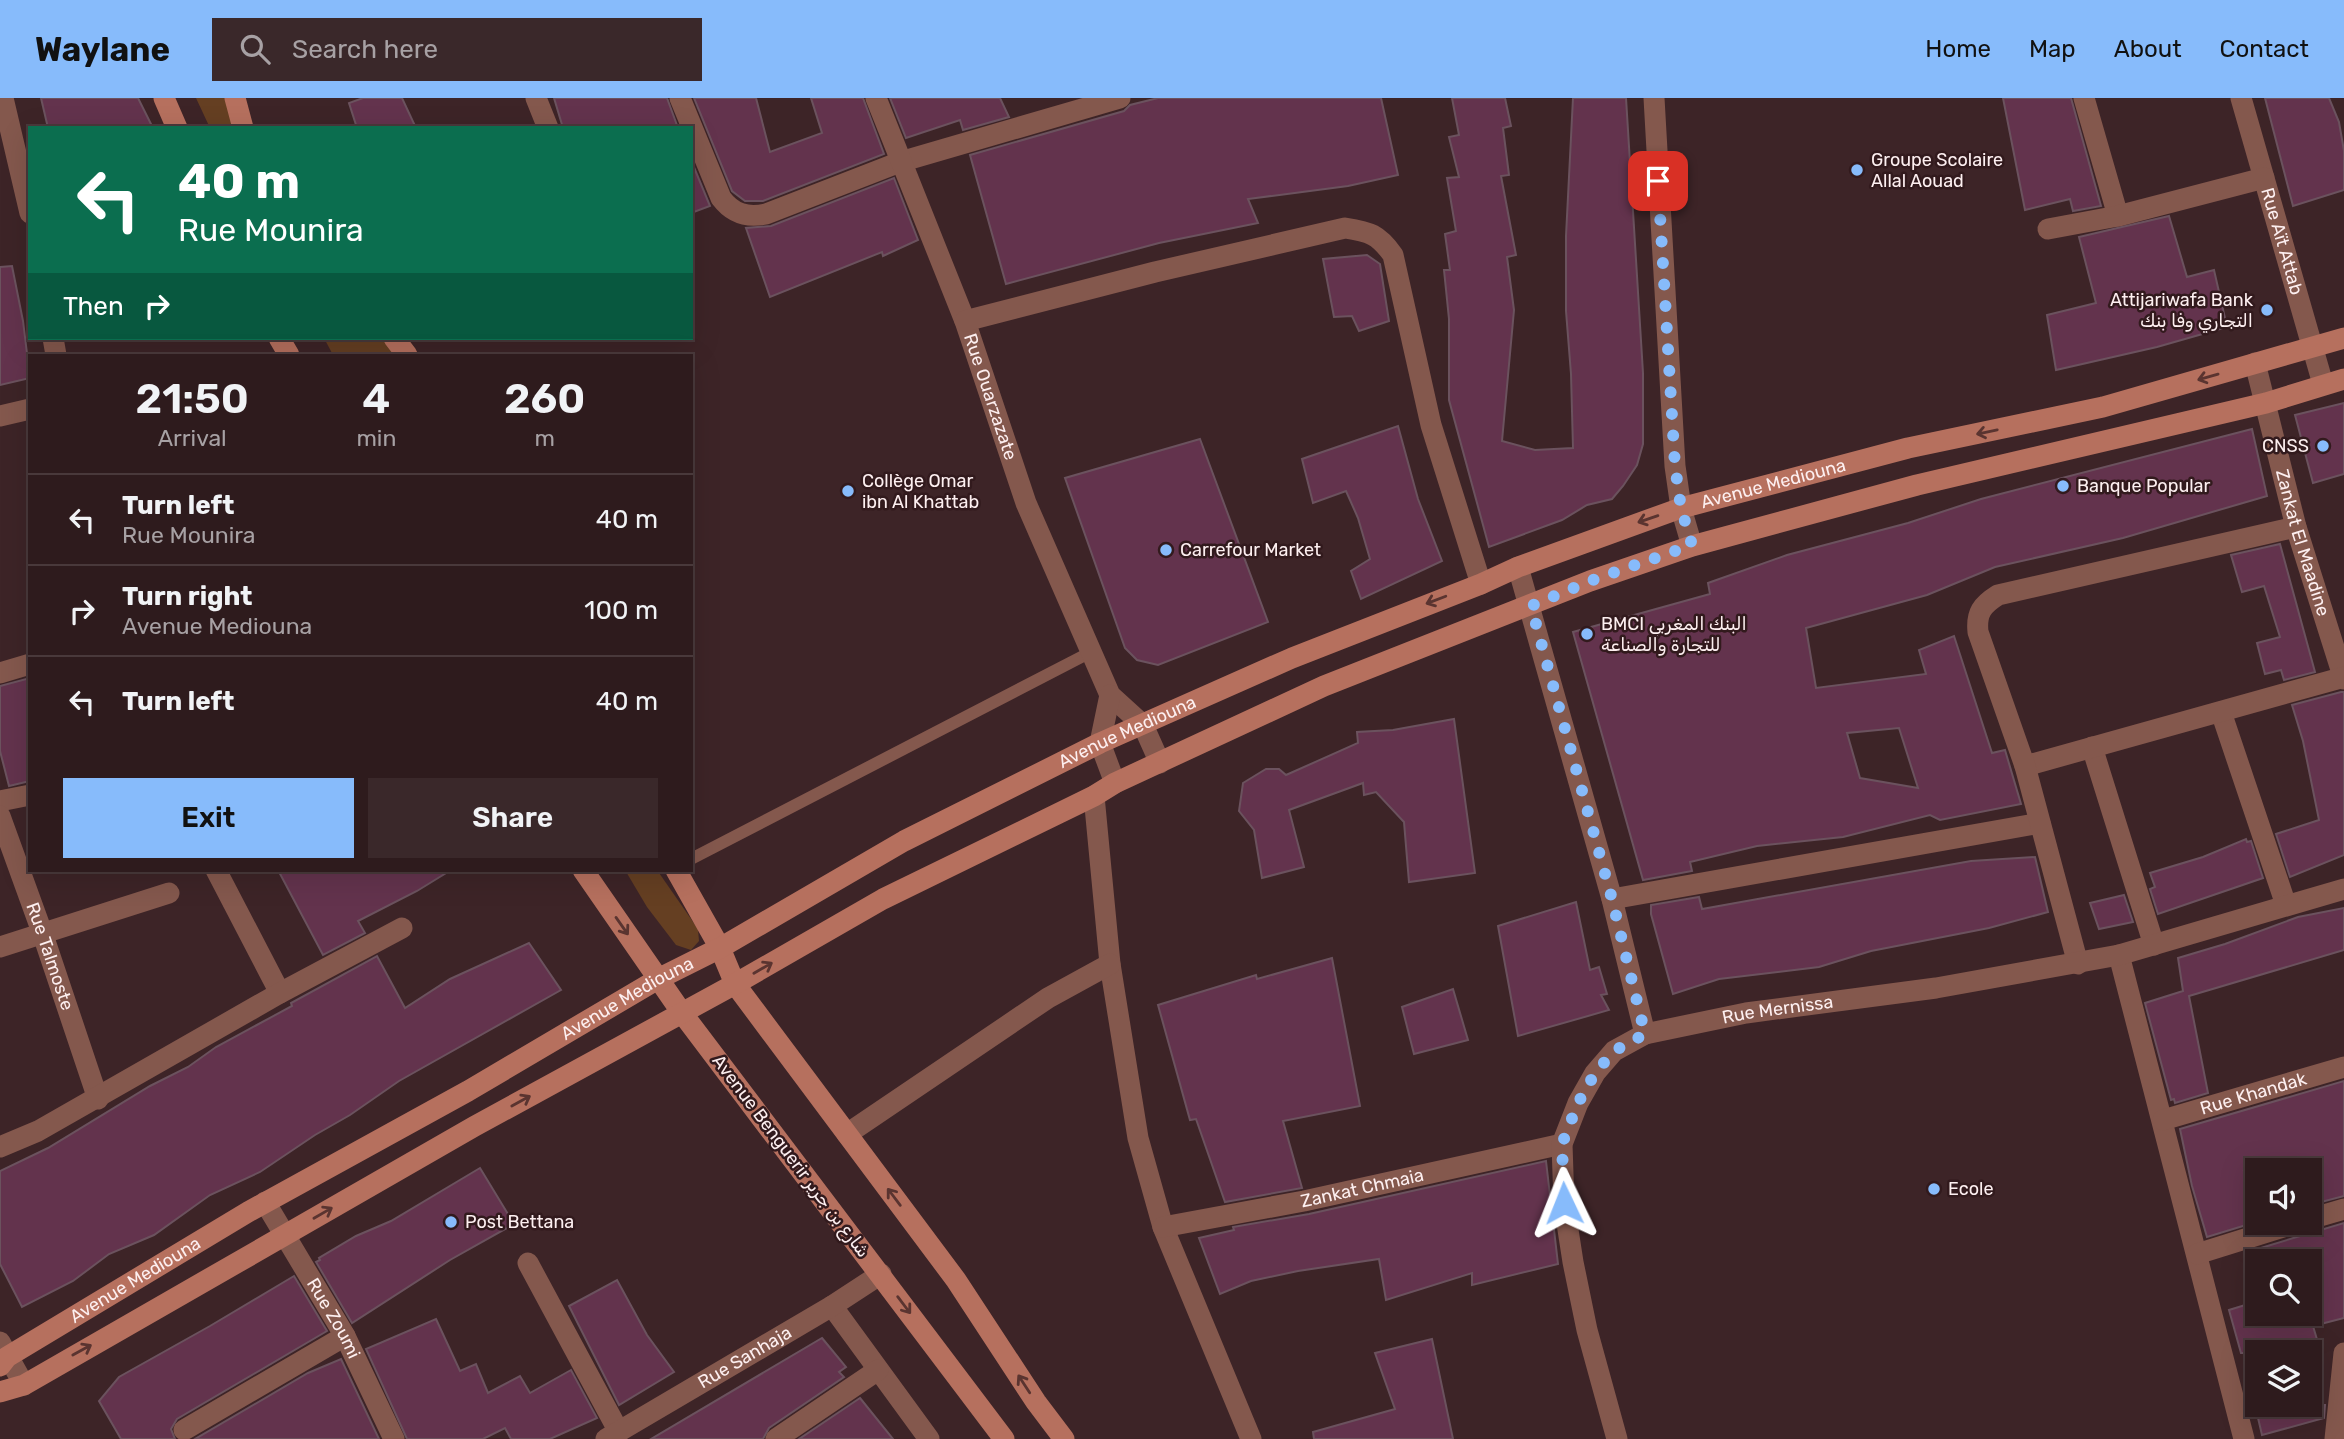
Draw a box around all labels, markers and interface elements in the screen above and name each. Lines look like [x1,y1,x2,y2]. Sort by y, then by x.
search box [212,18,702,81]
text: Waylane [35,30,170,69]
icon: search [236,30,274,68]
text: Search here [292,34,438,65]
text: Home [1925,35,1991,63]
text: Map [2029,35,2076,63]
text: About [2114,35,2182,63]
text: Contact [2220,35,2309,63]
place label: Groupe Scolaire Allal Aouad [1871,149,2003,192]
pin [1628,151,1688,211]
text: 40 m [178,152,300,210]
icon: left [63,154,154,245]
icon: arrive [1639,162,1677,200]
marker: Groupe Scolaire Allal Aouad [1849,162,1865,178]
street label: Rue Aït Attab [2256,185,2308,297]
text: Rue Mounira [178,211,364,249]
icon: right [138,287,176,325]
place label: Attijariwafa Bank التجاري وفا بنك [2110,289,2254,333]
text: Then [63,291,124,322]
marker: Attijariwafa Bank التجاري وفا بنك [2259,302,2275,318]
street label: Rue Ouarzazate [959,331,1022,463]
one-way arrow [2197,371,2219,384]
text: 21:50 [136,374,249,424]
text: 4 [362,374,390,424]
text: 260 [504,374,585,424]
text: Arrival [158,424,227,452]
text: min [356,424,396,452]
text: m [534,424,555,452]
one-way arrow [1976,425,1999,439]
place label: CNSS [2262,435,2309,457]
marker: CNSS [2315,438,2331,454]
street label: Avenue Mediouna [1698,454,1848,513]
street label: Zankat El Maadine [2271,467,2334,619]
place label: Collège Omar ibn Al Khattab [862,470,979,513]
place label: Banque Popular [2077,475,2211,497]
marker: Banque Popular [2055,478,2071,494]
marker: Collège Omar ibn Al Khattab [840,483,856,499]
text: Turn left [122,490,234,521]
icon: left [63,501,101,539]
text: 40 m [596,504,658,535]
one-way arrow [1638,514,1660,526]
text: Rue Mounira [122,521,256,549]
place label: Carrefour Market [1180,539,1321,561]
marker: Carrefour Market [1158,542,1174,558]
text: Turn right [122,581,252,612]
icon: right [63,592,101,630]
text: 100 m [584,595,658,626]
one-way arrow [1426,595,1448,608]
text: Avenue Mediouna [122,612,312,640]
place label: BMCI البنك المغربي للتجارة والصناعة [1601,613,1747,656]
marker: BMCI البنك المغربي للتجارة والصناعة [1579,626,1595,642]
icon: left [63,683,101,721]
text: Turn left [122,686,234,717]
text: 40 m [596,686,658,717]
street label: Avenue Mediouna [1055,691,1199,773]
button: Exit [63,778,354,858]
button: Share [368,778,658,858]
street label: Rue Talmoste [21,899,78,1013]
one-way arrow [615,916,629,935]
street label: Avenue Mediouna [557,952,697,1045]
one-way arrow [752,961,772,975]
street label: Rue Mernissa [1720,991,1834,1029]
street label: Avenue Benguerir شارع بن جرير [707,1050,874,1262]
street label: Rue Khandak [2197,1067,2310,1120]
one-way arrow [510,1094,530,1108]
map controls [2245,1158,2322,1417]
button: sound [2245,1158,2322,1235]
street label: Zankat Chmaia [1299,1164,1426,1212]
position arrow [1527,1166,1601,1240]
place label: Ecole [1948,1178,1994,1200]
marker: Ecole [1926,1181,1942,1197]
one-way arrow [887,1188,901,1207]
one-way arrow [312,1206,332,1220]
place label: Post Bettana [465,1211,574,1233]
marker: Post Bettana [443,1214,459,1230]
street label: Avenue Mediouna [66,1232,205,1328]
button: search [2245,1249,2322,1326]
street label: Rue Zoumi [302,1274,365,1362]
one-way arrow [897,1295,911,1314]
street label: Rue Sanhaja [694,1321,796,1393]
button: layers [2245,1340,2322,1417]
one-way arrow [72,1343,92,1357]
one-way arrow [1017,1374,1031,1394]

